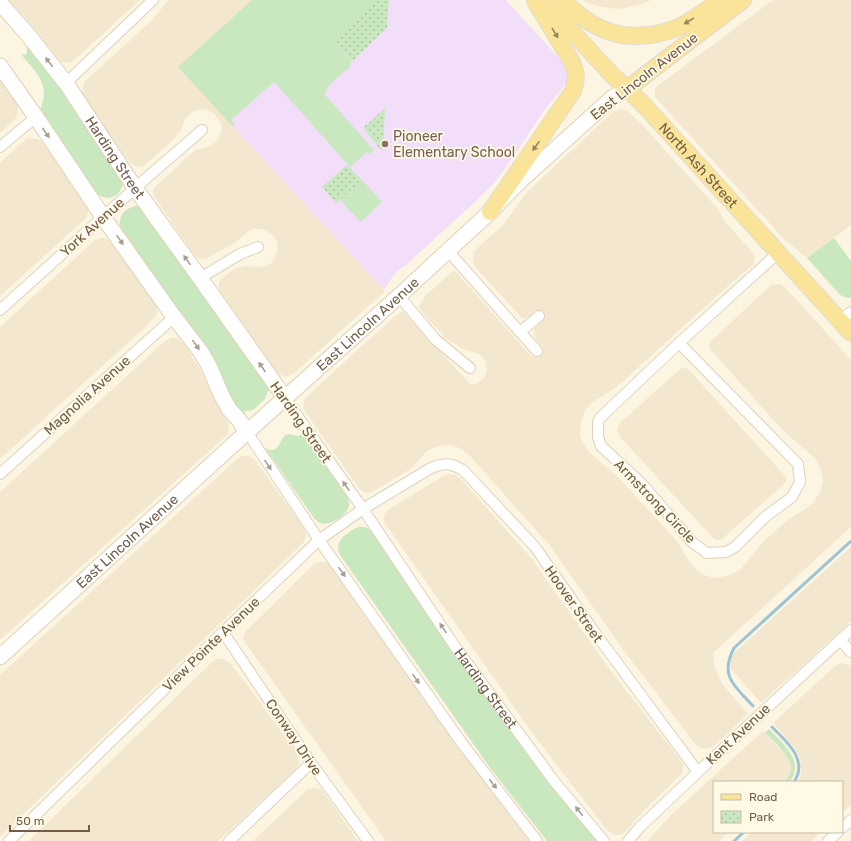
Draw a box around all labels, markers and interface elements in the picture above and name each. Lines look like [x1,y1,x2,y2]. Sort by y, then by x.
one-way arrow [683,18,695,25]
one-way arrow [551,27,558,39]
street label: East Lincoln Avenue [587,29,702,124]
one-way arrow [45,56,54,67]
street label: Harding Street [81,113,148,203]
street label: North Ash Street [655,119,742,212]
one-way arrow [42,127,50,138]
place label: Pioneer Elementary School [393,128,515,161]
marker: Pioneer Elementary School [380,139,390,149]
one-way arrow [532,141,540,151]
street label: York Avenue [57,194,128,261]
one-way arrow [116,235,124,245]
one-way arrow [183,255,191,266]
street label: East Lincoln Avenue [313,274,423,375]
one-way arrow [192,340,200,350]
street label: Magnolia Avenue [41,352,134,439]
one-way arrow [258,361,266,372]
street label: Harding Street [266,378,335,467]
street label: Armstrong Circle [610,456,699,547]
one-way arrow [264,460,272,470]
one-way arrow [342,480,350,491]
street label: East Lincoln Avenue [73,491,182,592]
street label: Hoover Street [541,563,607,646]
one-way arrow [338,567,346,577]
street label: View Pointe Avenue [159,593,264,695]
one-way arrow [439,623,447,633]
street label: Harding Street [450,645,521,732]
one-way arrow [412,673,420,684]
street label: Conway Drive [262,696,326,779]
street label: Kent Avenue [703,700,774,768]
one-way arrow [489,778,497,789]
legend [713,781,843,833]
text: Road [749,790,777,804]
one-way arrow [575,805,583,816]
scale bar [10,807,89,833]
text: Park [749,810,775,824]
text: 50 m [16,814,44,828]

